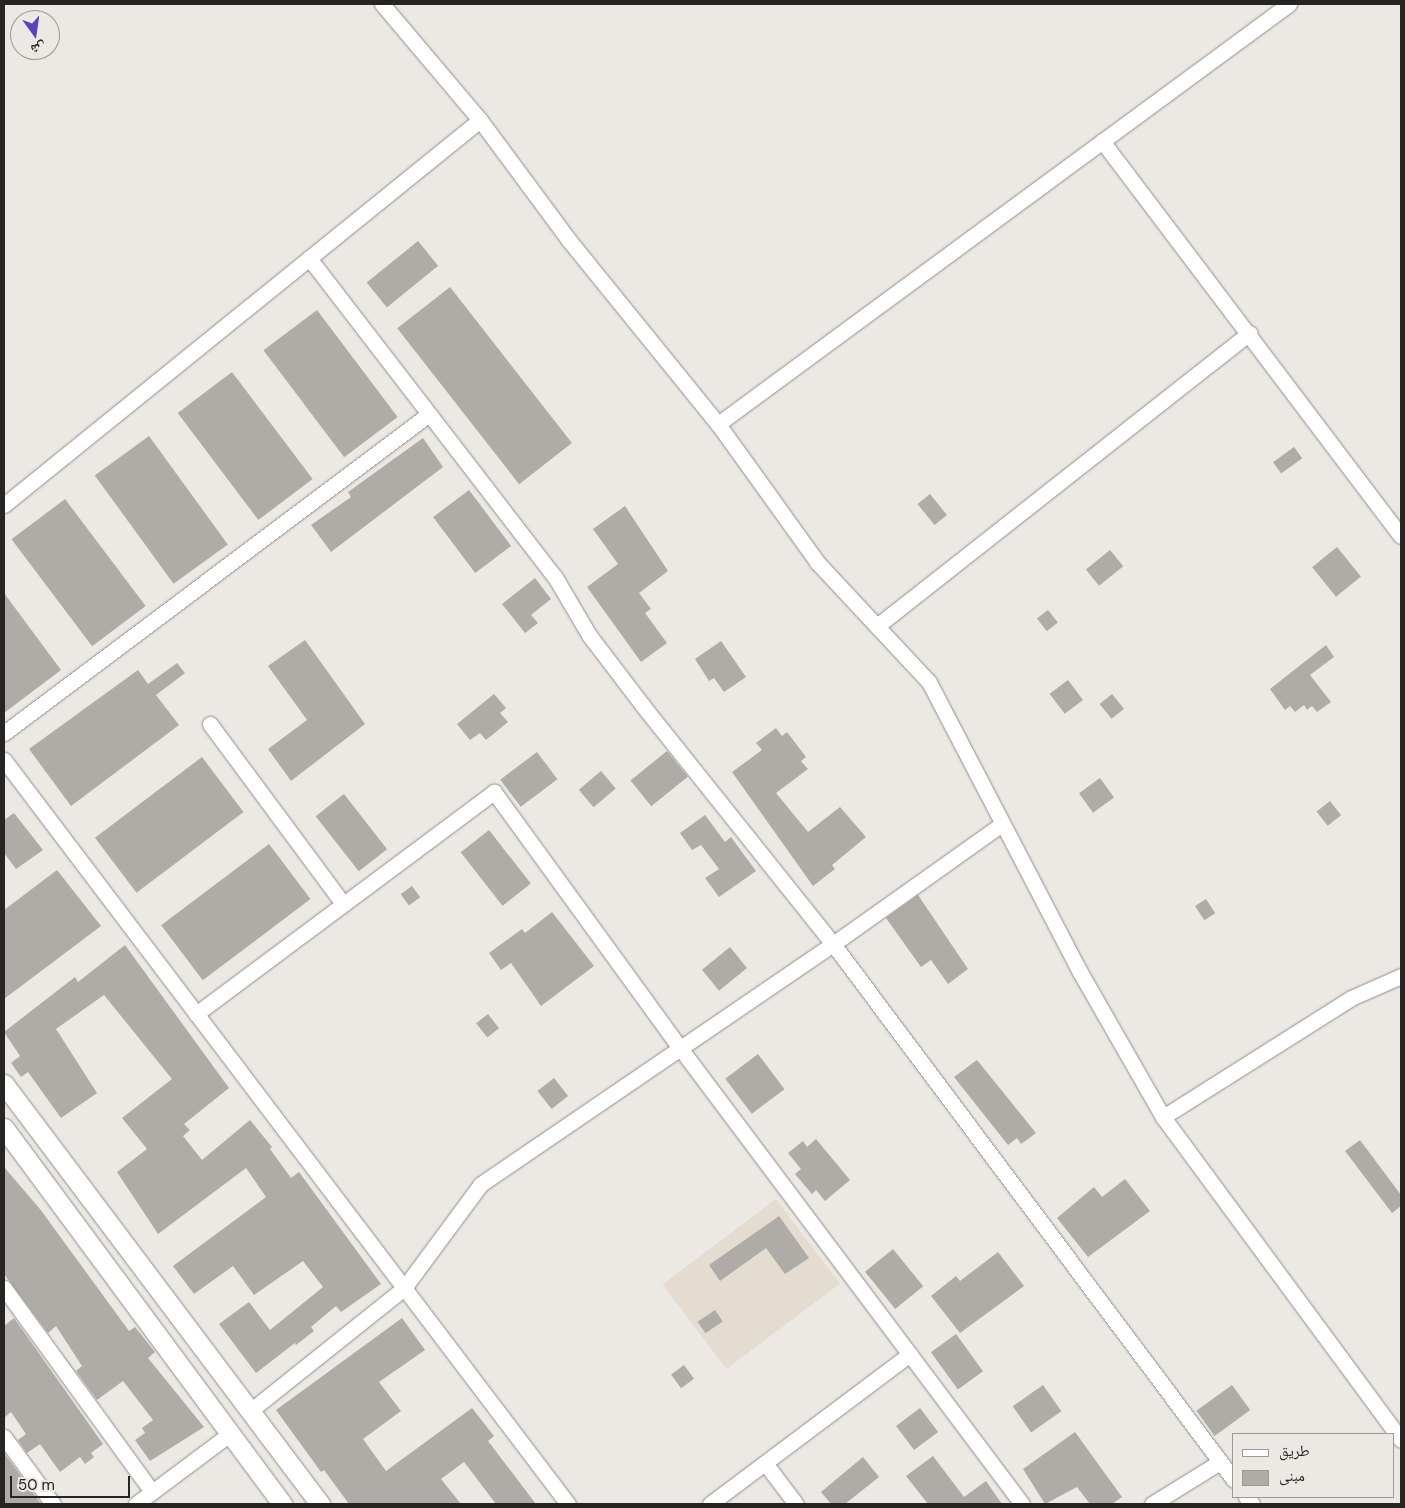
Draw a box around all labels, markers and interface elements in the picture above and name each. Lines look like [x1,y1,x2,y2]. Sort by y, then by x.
north arrow [10,10,60,60]
text: ش [29,38,48,59]
legend [1232,1433,1395,1498]
text: طريق [1279,1441,1310,1461]
scale bar [12,1466,132,1498]
text: مبنى [1279,1466,1305,1486]
text: 50 m [18,1475,55,1495]

